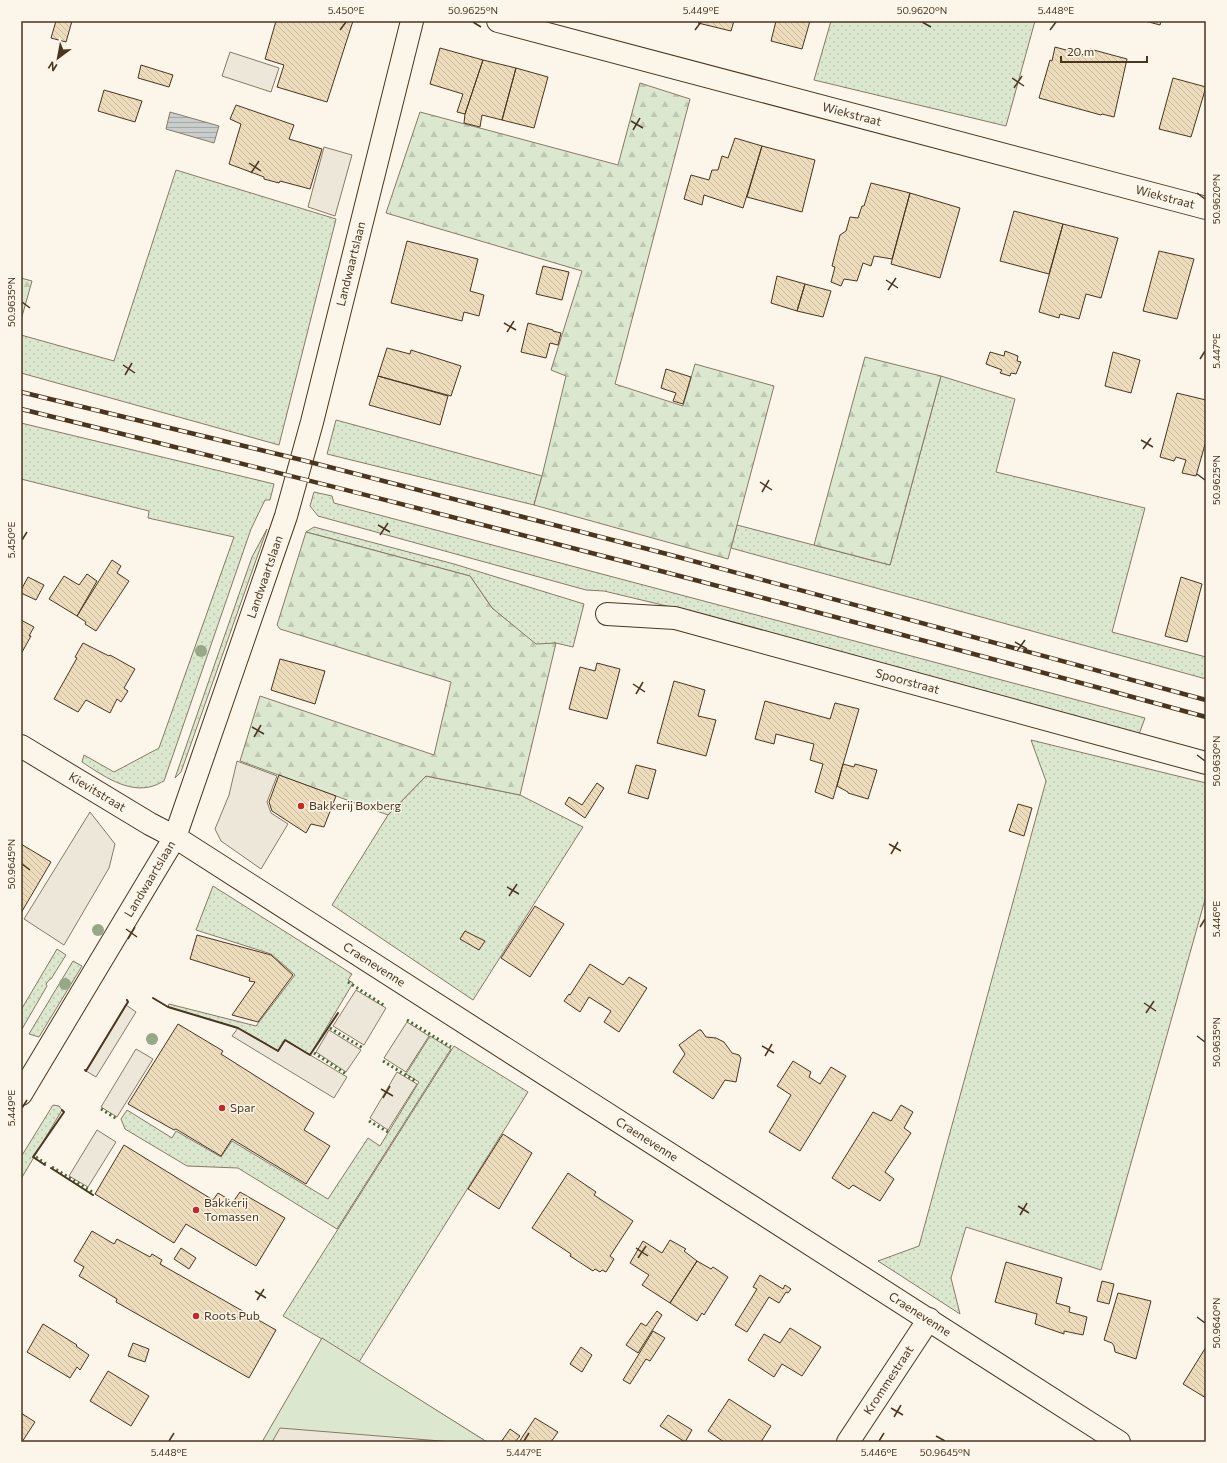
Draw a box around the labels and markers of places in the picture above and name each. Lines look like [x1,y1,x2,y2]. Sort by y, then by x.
place label: Bakkerij Boxberg [309,798,402,812]
marker: Bakkerij Boxberg [296,801,306,811]
place label: Spar [230,1100,255,1114]
marker: Spar [217,1103,227,1113]
place label: Bakkerij Tomassen [204,1195,259,1223]
marker: Bakkerij Tomassen [191,1205,201,1215]
place label: Roots Pub [204,1308,260,1322]
marker: Roots Pub [191,1311,201,1321]

